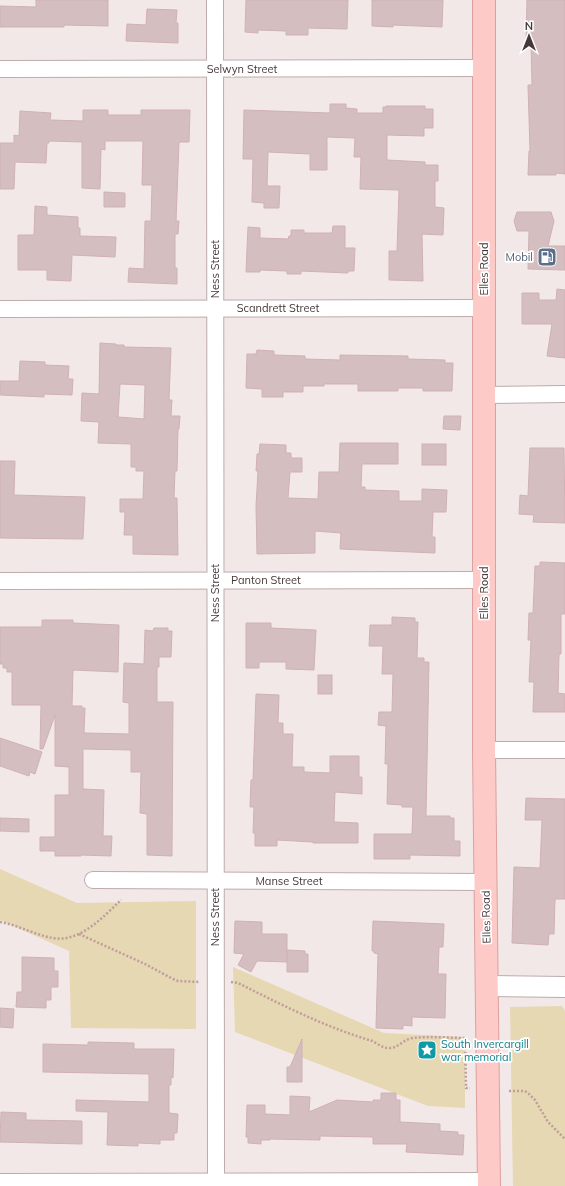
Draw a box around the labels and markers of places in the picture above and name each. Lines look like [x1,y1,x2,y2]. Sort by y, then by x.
fuel station icon: Mobil [536,246,558,268]
place label: Mobil [505,250,533,264]
place label: South Invercargill war memorial [441,1037,529,1064]
place icon: South Invercargill war memorial [416,1039,438,1061]

